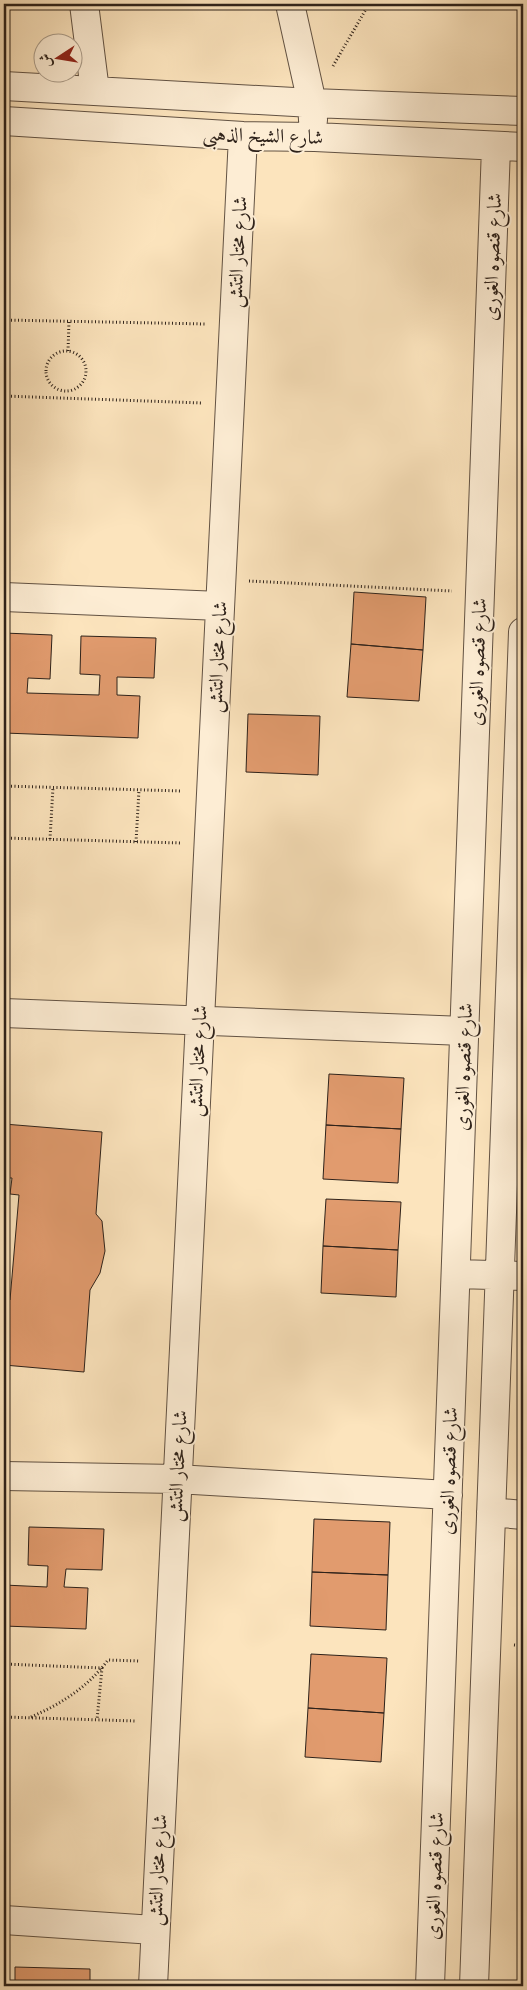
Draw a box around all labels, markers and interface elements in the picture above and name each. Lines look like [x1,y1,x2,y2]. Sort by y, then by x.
north arrow [32,32,82,82]
text: ش [36,52,57,69]
street label: شارع الشيخ الذهبى [202,122,324,155]
street label: شارع قنصوه الغورى [479,193,512,322]
street label: شارع مختار التتش [223,195,258,309]
street label: شارع قنصوه الغورى [464,598,497,727]
street label: شارع مختار التتش [203,600,238,714]
street label: شارع قنصوه الغورى [450,1003,483,1132]
street label: شارع مختار التتش [183,1004,218,1118]
street label: شارع قنصوه الغورى [435,1407,468,1536]
street label: شارع مختار التتش [163,1409,198,1523]
street label: شارع قنصوه الغورى [421,1812,454,1941]
street label: شارع مختار التتش [143,1813,178,1927]

